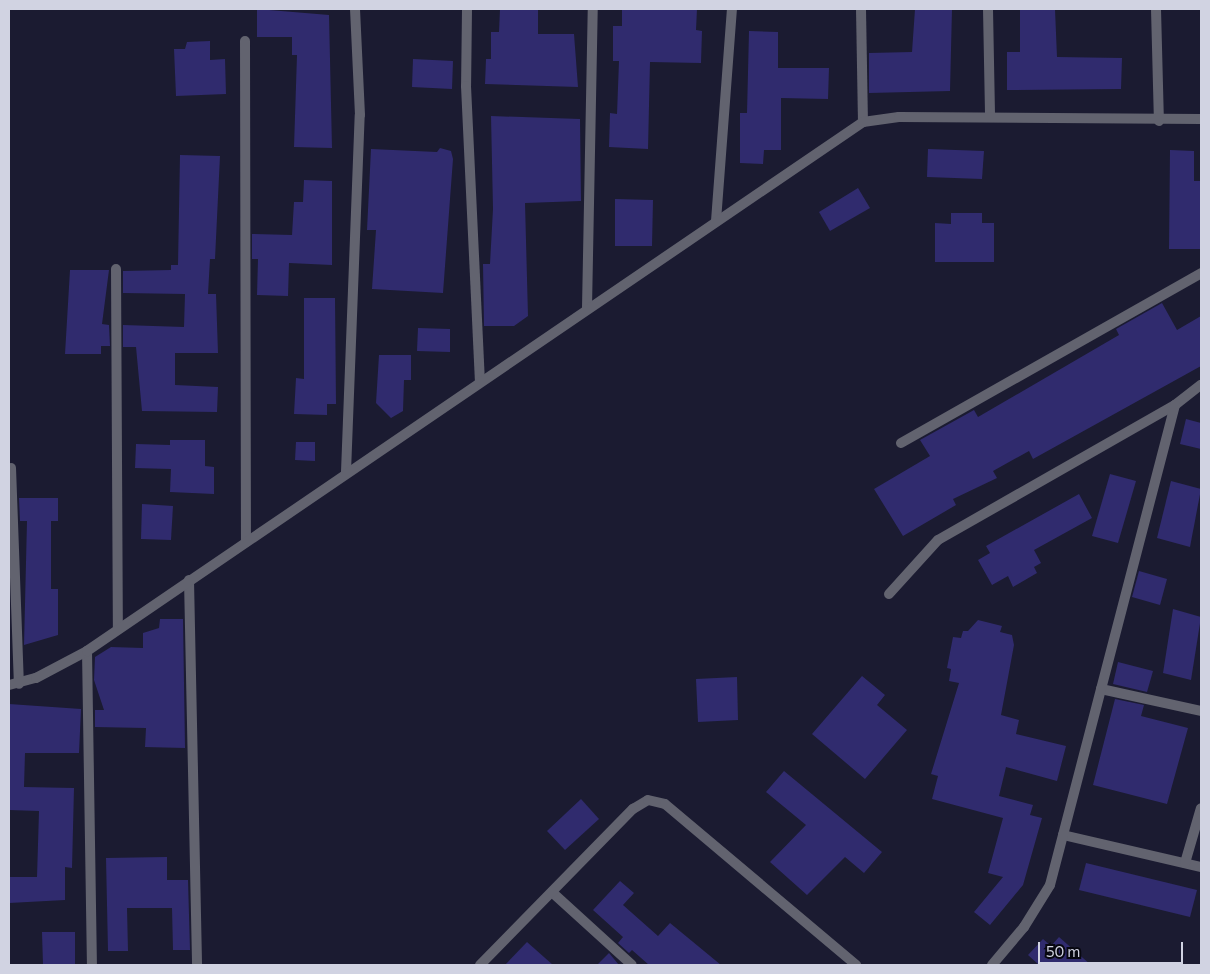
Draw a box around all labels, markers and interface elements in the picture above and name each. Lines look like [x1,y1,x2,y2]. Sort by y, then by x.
scale bar [1040,932,1185,964]
text: 50 m [1046,942,1080,960]

